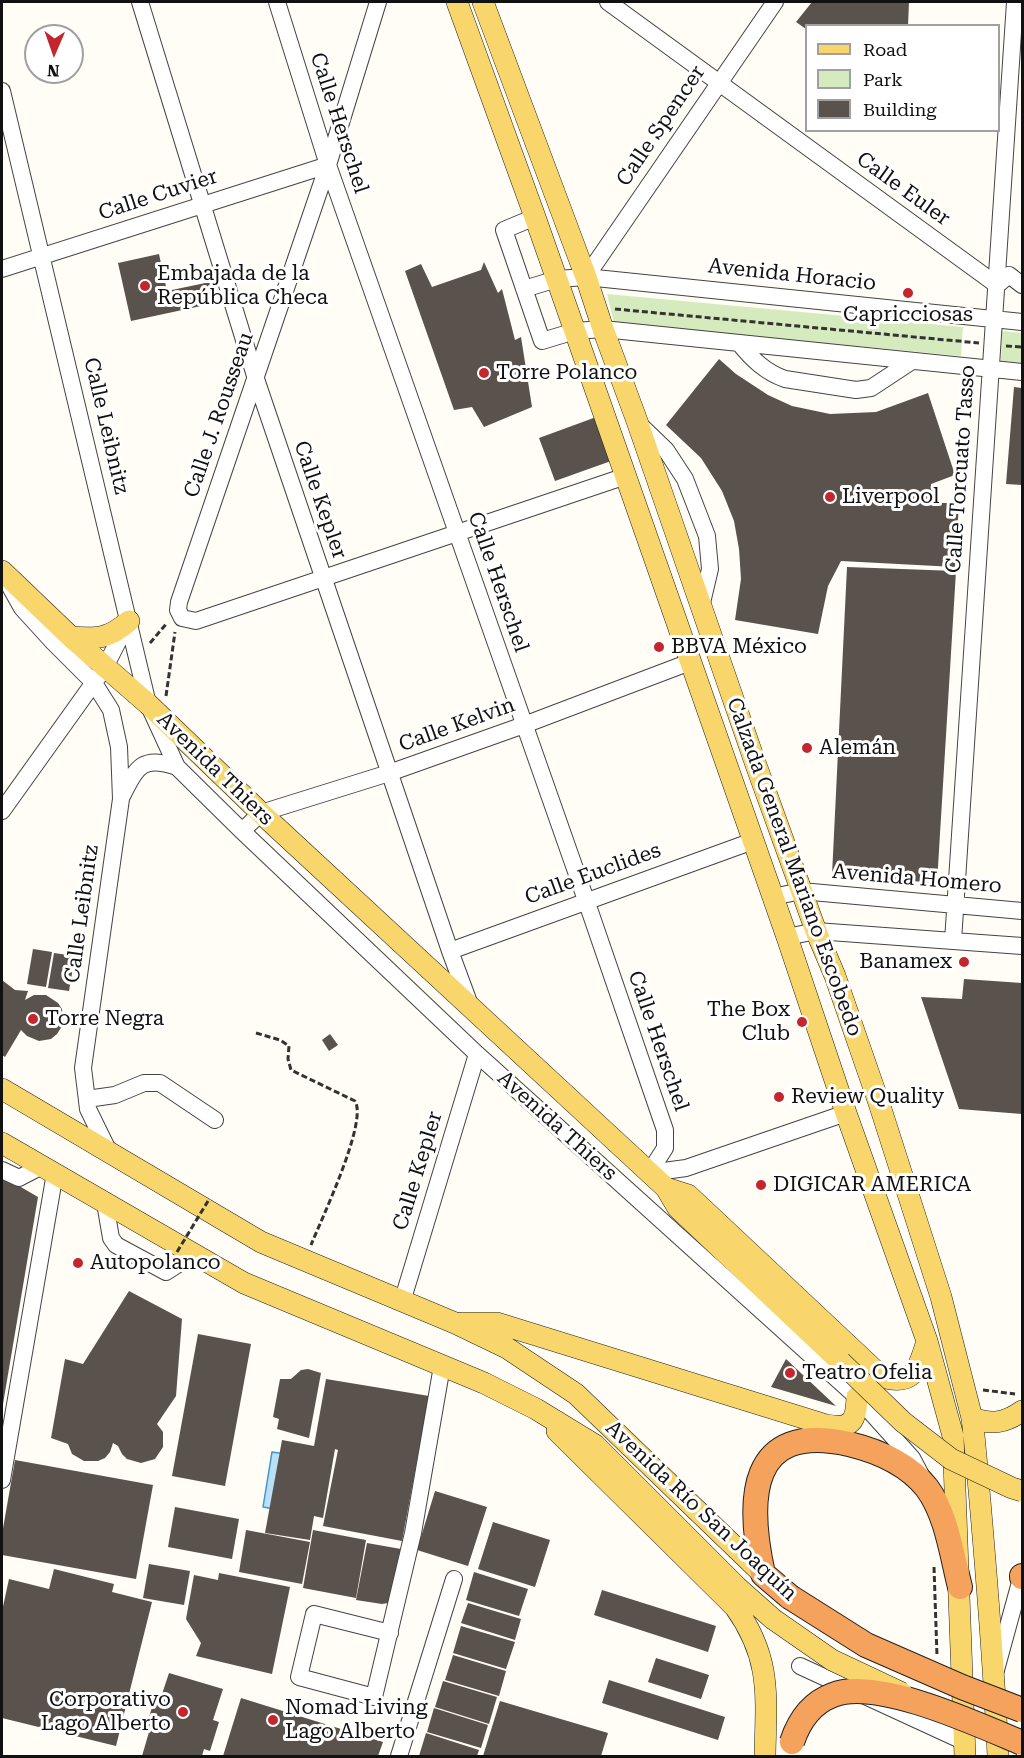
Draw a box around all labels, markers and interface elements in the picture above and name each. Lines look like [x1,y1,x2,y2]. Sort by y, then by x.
north arrow [24,24,84,84]
legend [805,24,1000,132]
text: Road [863,39,907,60]
street label: Calle Herschel [304,49,374,197]
text: N [47,61,60,80]
street label: Calle Spencer [611,61,711,191]
text: Park [863,69,903,90]
text: Building [863,99,937,120]
street label: Calle Euler [851,147,955,231]
street label: Calle Cuvier [95,164,221,226]
street label: Avenida Horacio [707,254,877,296]
place label: Embajada de la República Checa [157,261,328,311]
marker: Embajada de la República Checa [138,279,152,293]
marker: Capricciosas [901,286,915,300]
place label: Capricciosas [843,302,973,328]
street label: Calle J. Rousseau [179,329,259,501]
street label: Calle Leibnitz [78,355,134,497]
place label: Torre Polanco [496,360,637,386]
street label: Calle Torcuato Tasso [941,364,981,574]
marker: Torre Polanco [477,366,491,380]
street label: Calle Kepler [288,438,352,562]
place label: Liverpool [842,484,940,510]
marker: Liverpool [823,490,837,504]
street label: Calle Herschel [462,509,534,655]
place label: BBVA México [671,634,807,660]
marker: BBVA México [652,640,666,654]
street label: Calle Kelvin [396,692,518,758]
street label: Calzada General Mariano Escobedo [721,694,867,1040]
street label: Avenida Thiers [152,707,278,831]
place label: Alemán [819,735,896,761]
marker: Alemán [800,741,814,755]
street label: Calle Euclides [522,838,664,910]
street label: Calle Leibnitz [60,843,104,985]
street label: Avenida Homero [831,859,1003,899]
place label: Banamex [859,949,952,975]
marker: Banamex [957,955,971,969]
street label: Calle Herschel [622,968,694,1114]
place label: The Box Club [707,997,790,1047]
place label: Torre Negra [45,1006,164,1032]
marker: Torre Negra [26,1012,40,1026]
marker: The Box Club [795,1015,809,1029]
street label: Avenida Thiers [492,1066,622,1186]
place label: Review Quality [791,1084,944,1110]
marker: Review Quality [772,1090,786,1104]
street label: Calle Kepler [388,1108,448,1234]
place label: DIGICAR AMERICA [773,1172,971,1198]
marker: DIGICAR AMERICA [754,1178,768,1192]
place label: Autopolanco [90,1250,221,1276]
marker: Autopolanco [71,1256,85,1270]
place label: Teatro Ofelia [802,1360,932,1386]
marker: Teatro Ofelia [783,1366,797,1380]
street label: Avenida Río San Joaquín [600,1416,802,1606]
place label: Corporativo Lago Alberto [41,1687,171,1737]
place label: Nomad Living Lago Alberto [285,1695,428,1745]
marker: Corporativo Lago Alberto [176,1705,190,1719]
marker: Nomad Living Lago Alberto [266,1713,280,1727]

